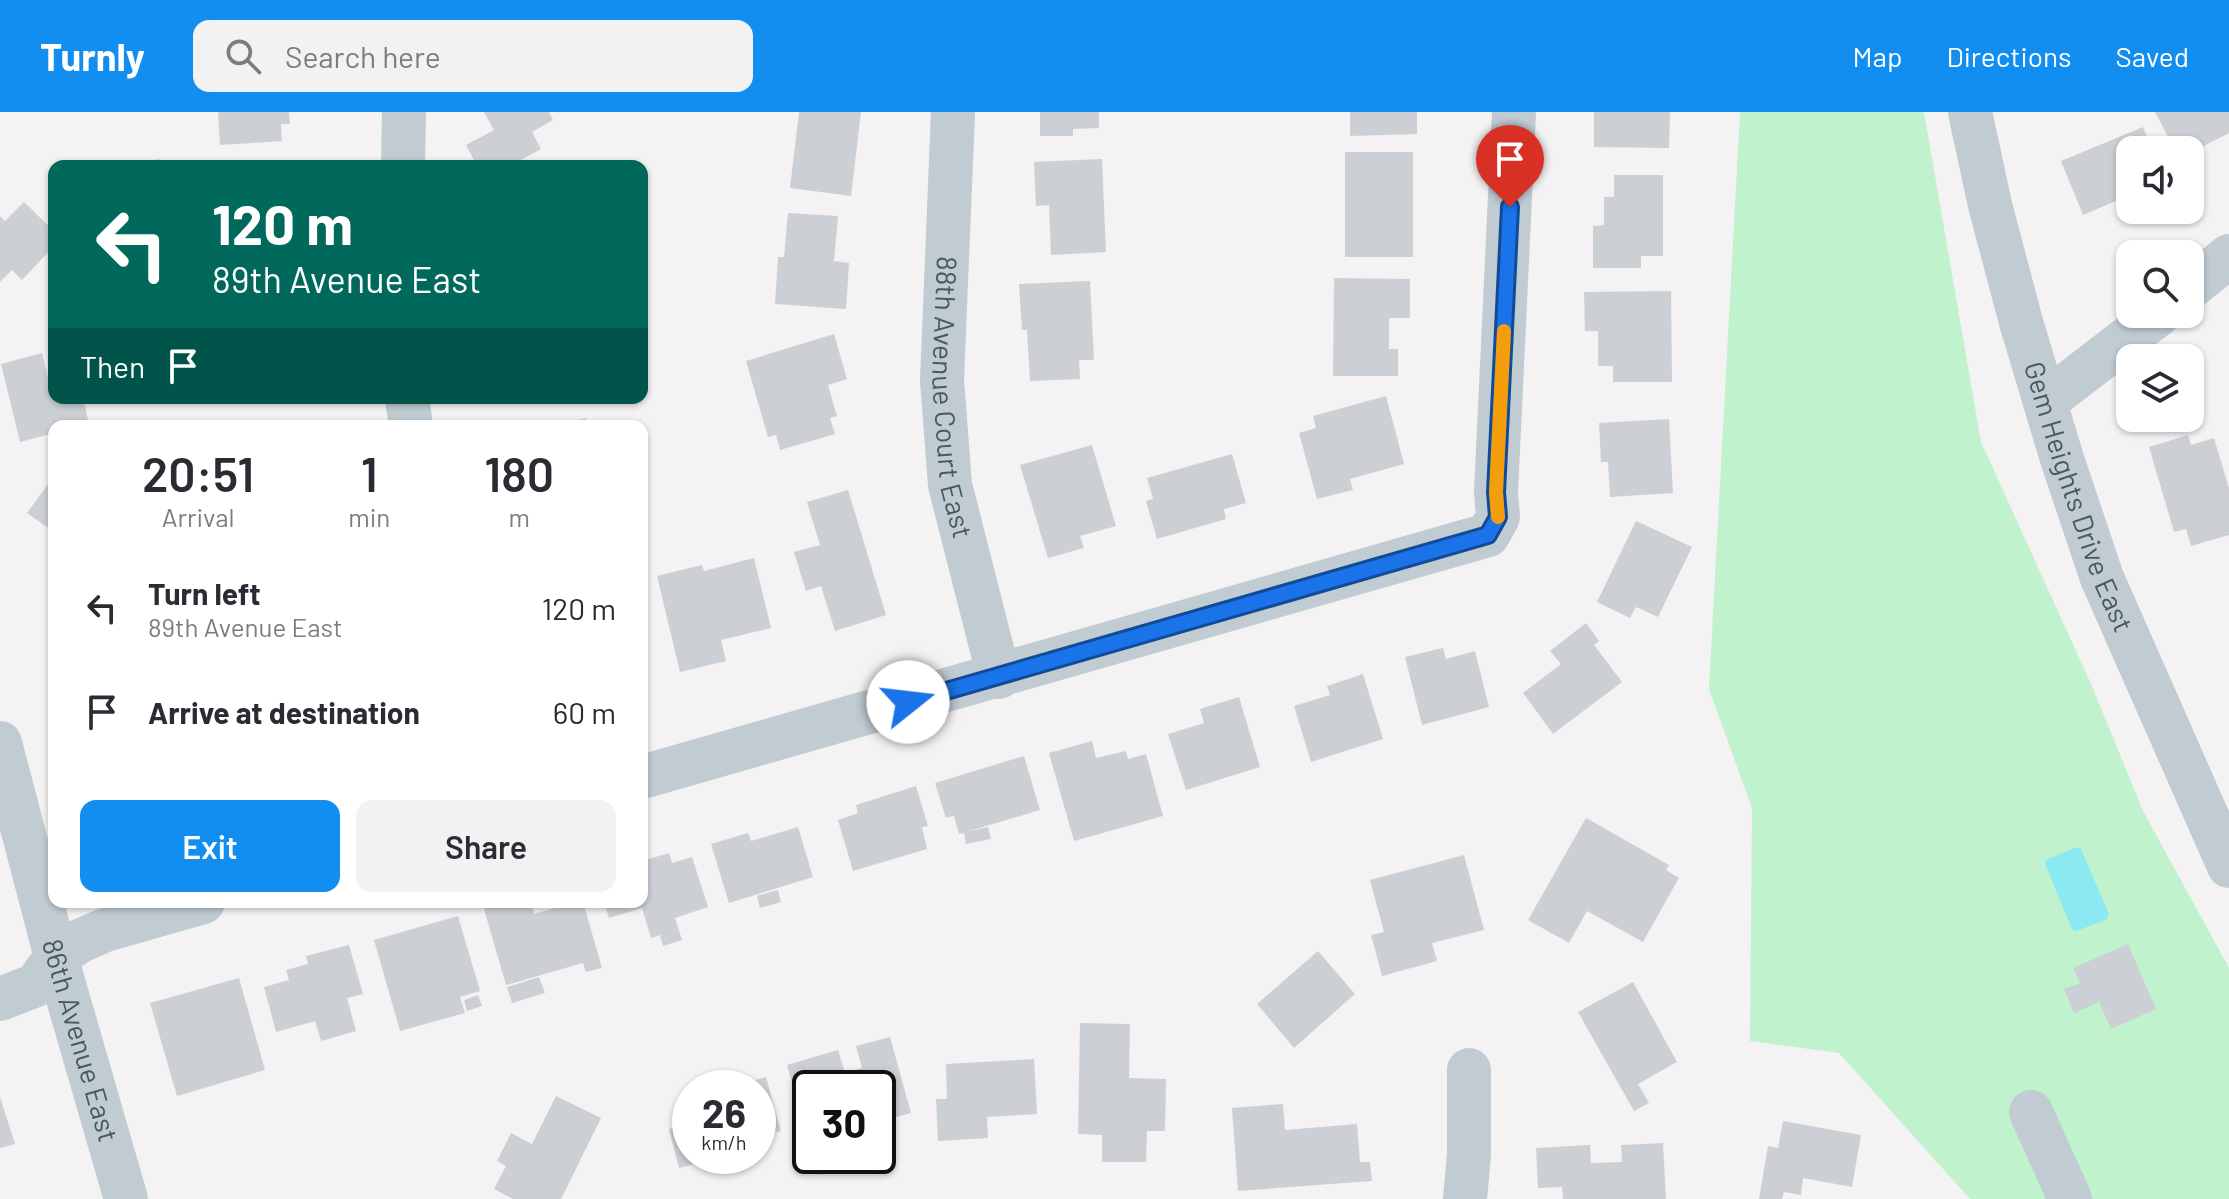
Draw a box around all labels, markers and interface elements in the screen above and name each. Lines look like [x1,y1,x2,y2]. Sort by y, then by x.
search box [193,20,753,92]
text: Turnly [40,33,145,79]
icon: search [221,34,265,78]
text: Search here [285,38,441,74]
text: Map [1853,39,1902,73]
text: Directions [1946,39,2072,73]
text: Saved [2116,39,2189,73]
pin [1476,125,1544,207]
map controls [2116,136,2204,432]
button: sound [2116,136,2204,224]
icon: arrive [1488,137,1532,181]
text: 120 m [212,189,353,256]
icon: left [80,192,184,296]
button: search [2116,240,2204,328]
street label: 88th Avenue Court East [926,256,981,541]
text: 89th Avenue East [212,257,481,300]
icon: arrive [161,344,205,388]
button: layers [2116,344,2204,432]
text: Then [80,348,145,384]
street label: Gem Heights Drive East [2018,357,2141,637]
text: 20:51 [142,444,254,502]
text: 1 [361,444,378,502]
text: 180 [484,444,554,502]
text: Arrival [162,501,234,532]
text: min [348,501,390,532]
text: m [508,501,530,532]
text: Turn left [148,575,261,611]
icon: left [80,586,124,630]
text: 120 m [542,590,616,626]
text: 89th Avenue East [148,611,343,642]
position arrow [866,660,950,744]
icon: arrive [80,690,124,734]
text: Arrive at destination [148,694,420,730]
text: 60 m [553,694,616,730]
button: Exit [80,800,340,892]
button: Share [356,800,616,892]
street label: 86th Avenue East [36,935,127,1145]
speed limit sign: 30 [792,1070,896,1174]
text: 26 [702,1088,746,1136]
text: km/h [701,1130,747,1154]

